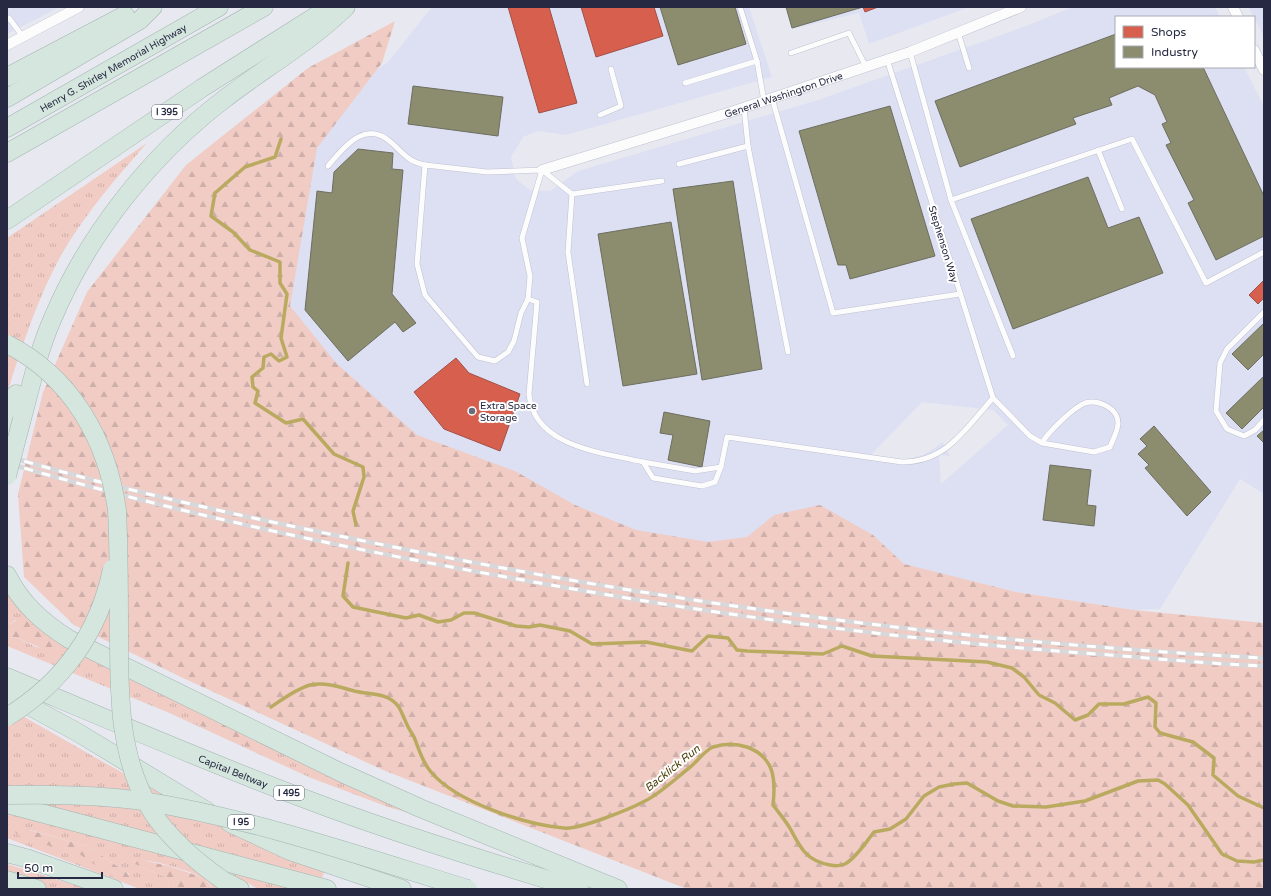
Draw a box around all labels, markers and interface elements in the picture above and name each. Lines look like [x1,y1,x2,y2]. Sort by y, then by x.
legend [1115,16,1255,68]
street label: Henry G. Shirley Memorial Highway [38,21,190,115]
text: Shops [1151,25,1186,39]
text: Industry [1151,45,1198,59]
street label: General Washington Drive [723,70,845,121]
road number: I 395 [152,105,182,119]
street label: Stephenson Way [926,204,961,285]
place label: Extra Space Storage [480,400,537,424]
marker: Extra Space Storage [467,406,477,416]
water label: Backlick Run [642,742,703,795]
street label: Capital Beltway [196,753,270,791]
road number: I 495 [274,786,304,800]
road number: I 95 [228,815,254,829]
scale bar [18,854,102,880]
text: 50 m [24,861,53,875]

